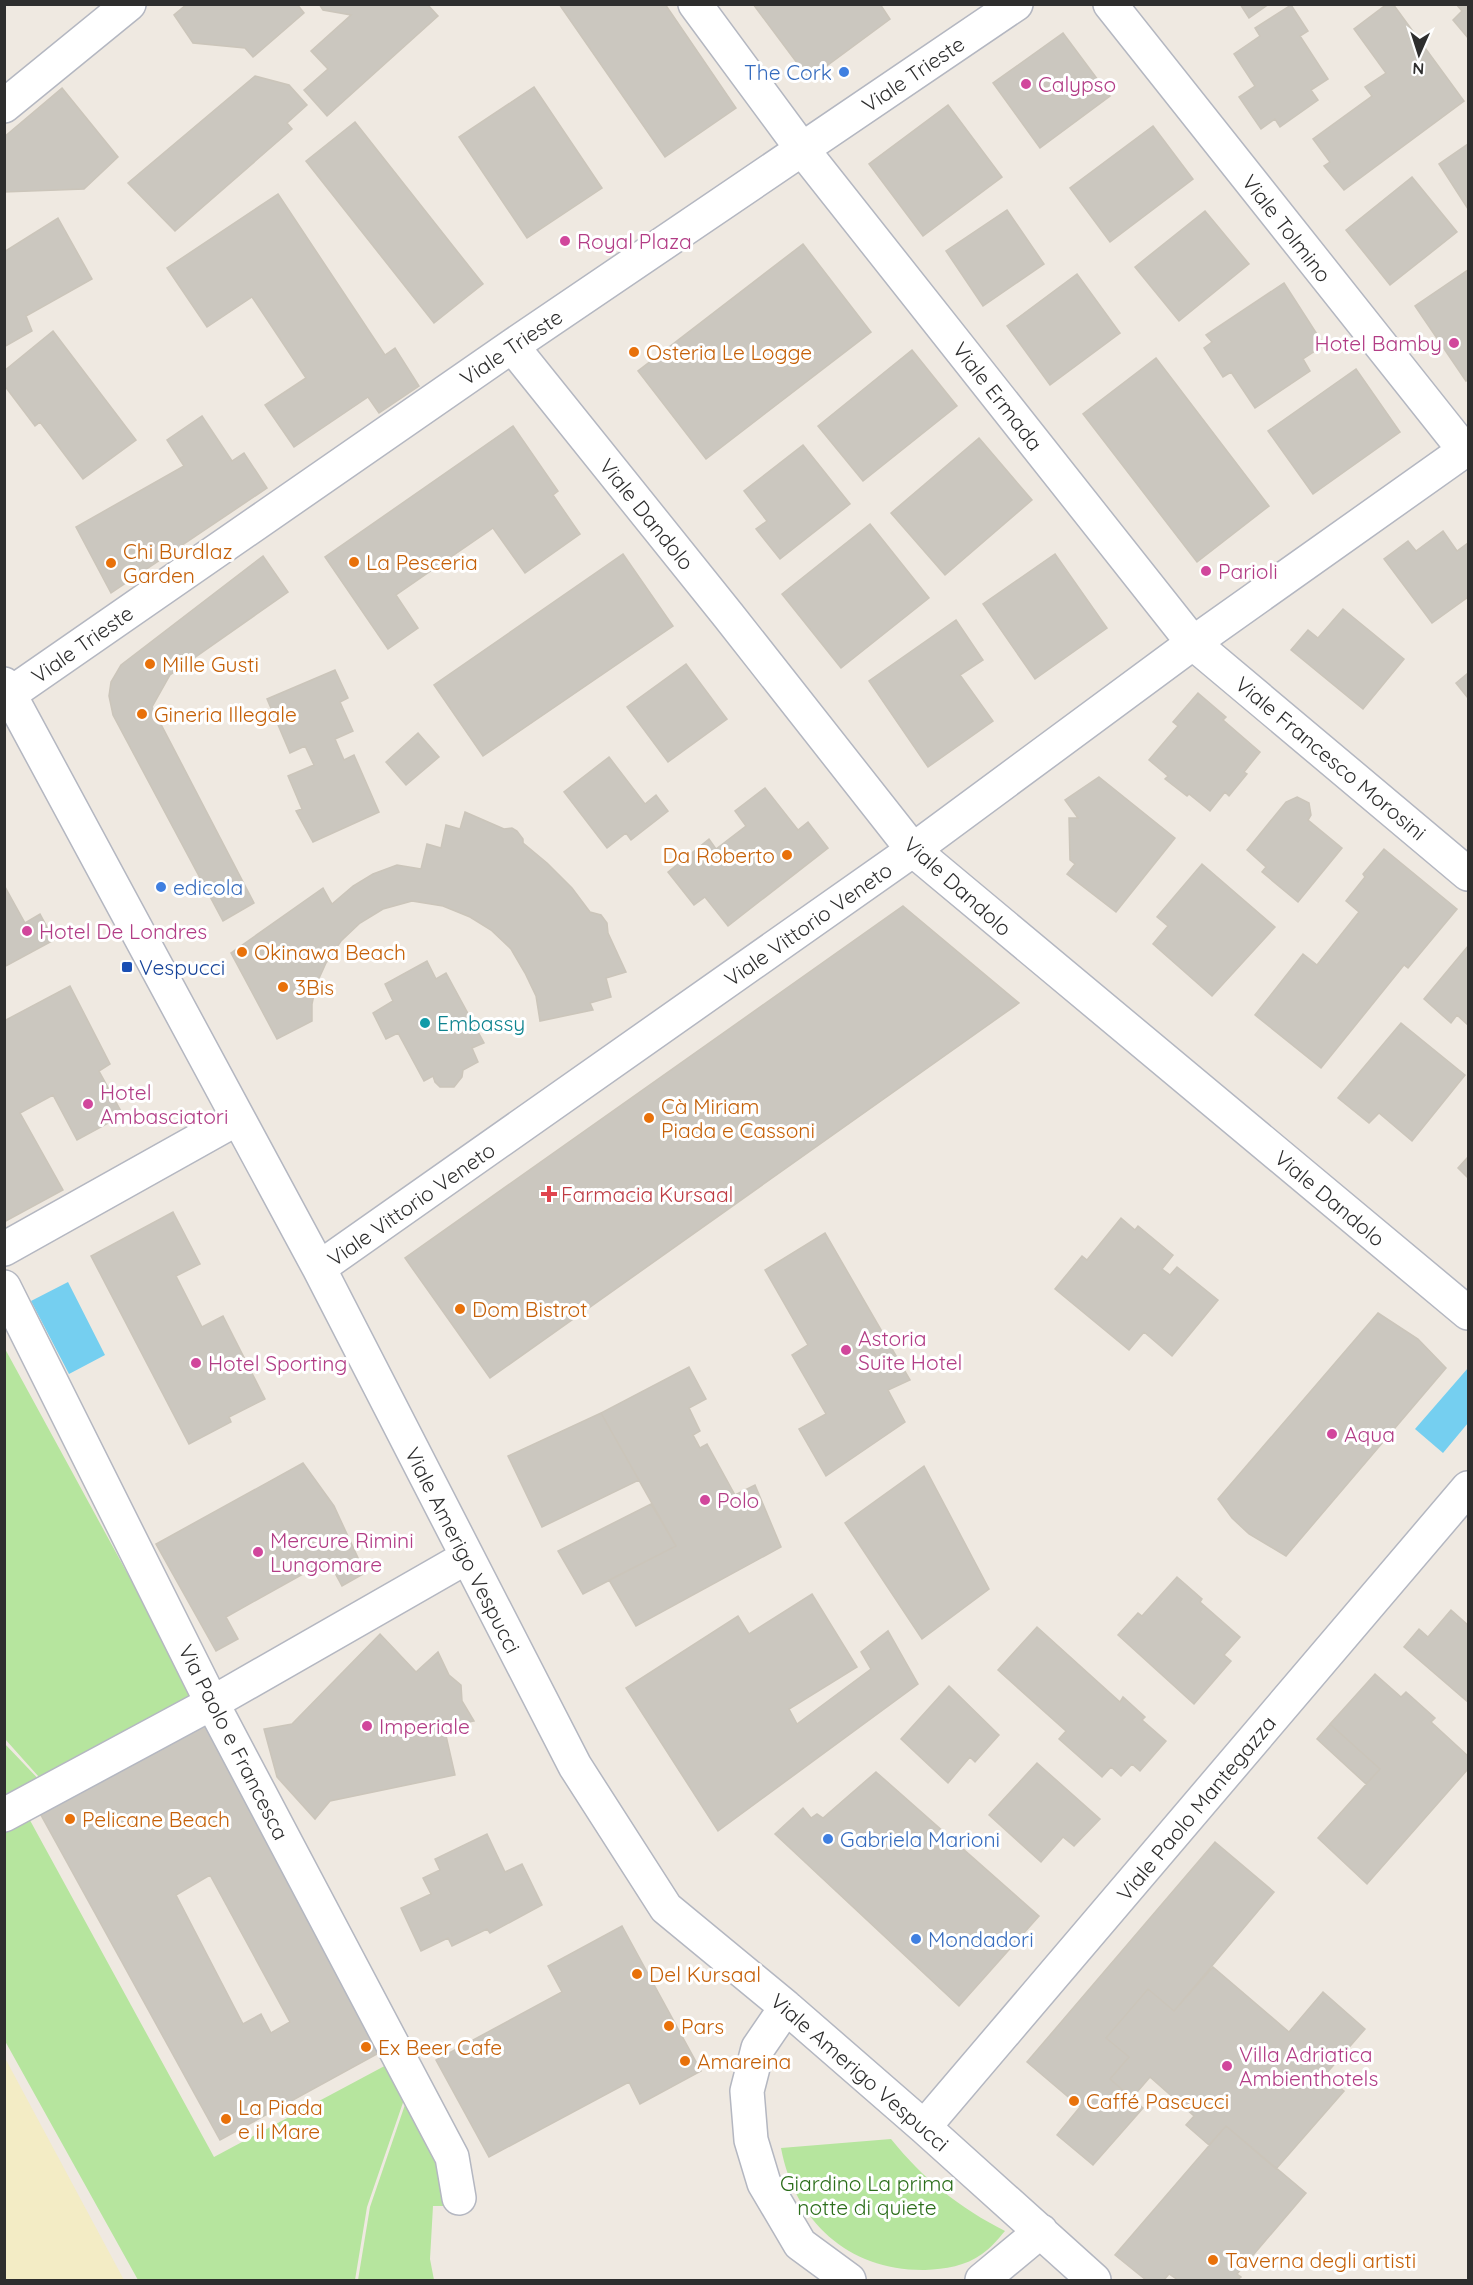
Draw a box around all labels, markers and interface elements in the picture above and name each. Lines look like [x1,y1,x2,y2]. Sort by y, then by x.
north arrow [1389,24,1449,84]
street label: Viale Trieste [857,30,969,118]
place label: The Cork [744,59,832,85]
text: N [1412,59,1425,79]
marker: The Cork [837,65,851,79]
place label: Calypso [1038,71,1116,97]
marker: Calypso [1019,77,1033,91]
street label: Viale Tolmino [1237,169,1337,287]
place label: Royal Plaza [577,228,692,254]
marker: Royal Plaza [558,234,572,248]
street label: Viale Trieste [455,303,567,391]
place label: Hotel Bamby [1315,330,1442,356]
street label: Viale Ermada [948,336,1048,456]
marker: Hotel Bamby [1447,336,1461,350]
place label: Osteria Le Logge [646,339,812,365]
marker: Osteria Le Logge [627,345,641,359]
street label: Viale Dandolo [594,453,700,575]
place label: Chi Burdlaz Garden [123,538,232,588]
place label: La Pesceria [366,549,478,575]
marker: La Pesceria [347,555,361,569]
marker: Chi Burdlaz Garden [104,556,118,570]
place label: Parioli [1218,558,1278,584]
marker: Parioli [1199,564,1213,578]
street label: Viale Trieste [26,600,138,688]
place label: Mille Gusti [162,651,259,677]
marker: Mille Gusti [143,657,157,671]
street label: Viale Francesco Morosini [1230,671,1432,845]
place label: Gineria Illegale [154,701,297,727]
marker: Gineria Illegale [135,707,149,721]
street label: Viale Dandolo [899,831,1017,941]
place label: Da Roberto [662,842,775,868]
marker: Da Roberto [780,848,794,862]
street label: Viale Vittorio Veneto [719,856,897,992]
place label: edicola [173,874,243,900]
marker: edicola [154,880,168,894]
place label: Hotel De Londres [39,918,207,944]
marker: Hotel De Londres [20,924,34,938]
place label: Okinawa Beach [254,939,406,965]
marker: Okinawa Beach [235,945,249,959]
place label: Vespucci [139,954,225,980]
marker: Vespucci [120,960,134,974]
place label: 3Bis [295,974,334,1000]
marker: 3Bis [276,980,290,994]
place label: Embassy [437,1010,525,1036]
marker: Embassy [418,1016,432,1030]
place label: Hotel Ambasciatori [100,1079,228,1129]
place label: Cà Miriam Piada e Cassoni [661,1093,815,1143]
marker: Hotel Ambasciatori [81,1097,95,1111]
marker: Cà Miriam Piada e Cassoni [642,1111,656,1125]
street label: Viale Vittorio Veneto [322,1136,500,1272]
street label: Viale Dandolo [1270,1144,1390,1252]
place label: Farmacia Kursaal [561,1181,733,1207]
marker: Farmacia Kursaal [542,1187,556,1201]
place label: Dom Bistrot [472,1296,587,1322]
marker: Dom Bistrot [453,1302,467,1316]
place label: Astoria Suite Hotel [858,1325,962,1375]
marker: Astoria Suite Hotel [839,1343,853,1357]
place label: Hotel Sporting [208,1350,347,1376]
marker: Hotel Sporting [189,1356,203,1370]
place label: Aqua [1344,1421,1395,1447]
marker: Aqua [1325,1427,1339,1441]
street label: Viale Amerigo Vespucci [400,1443,526,1657]
place label: Polo [717,1487,759,1513]
marker: Polo [698,1493,712,1507]
place label: Mercure Rimini Lungomare [270,1527,414,1577]
marker: Mercure Rimini Lungomare [251,1545,265,1559]
street label: Via Paolo e Francesca [173,1640,295,1844]
street label: Viale Paolo Mantegazza [1111,1710,1281,1906]
place label: Imperiale [379,1713,470,1739]
marker: Imperiale [360,1719,374,1733]
place label: Pelicane Beach [82,1806,230,1832]
marker: Pelicane Beach [63,1812,77,1826]
place label: Gabriela Marioni [840,1826,1000,1852]
marker: Gabriela Marioni [821,1832,835,1846]
place label: Mondadori [928,1926,1034,1952]
marker: Mondadori [909,1932,923,1946]
place label: Del Kursaal [649,1961,761,1987]
marker: Del Kursaal [630,1967,644,1981]
street label: Viale Amerigo Vespucci [766,1987,954,2157]
place label: Pars [681,2013,724,2039]
marker: Pars [662,2019,676,2033]
place label: Ex Beer Cafe [378,2034,502,2060]
marker: Ex Beer Cafe [359,2040,373,2054]
place label: Villa Adriatica Ambienthotels [1239,2041,1378,2091]
place label: Amareina [697,2048,791,2074]
marker: Amareina [678,2054,692,2068]
marker: Villa Adriatica Ambienthotels [1220,2059,1234,2073]
place label: Caffé Pascucci [1086,2088,1229,2114]
place label: La Piada e il Mare [238,2094,323,2144]
marker: Caffé Pascucci [1067,2094,1081,2108]
marker: La Piada e il Mare [219,2112,233,2126]
park label: Giardino La prima notte di quiete [780,2170,954,2220]
place label: Taverna degli artisti [1225,2247,1416,2273]
marker: Taverna degli artisti [1206,2253,1220,2267]

